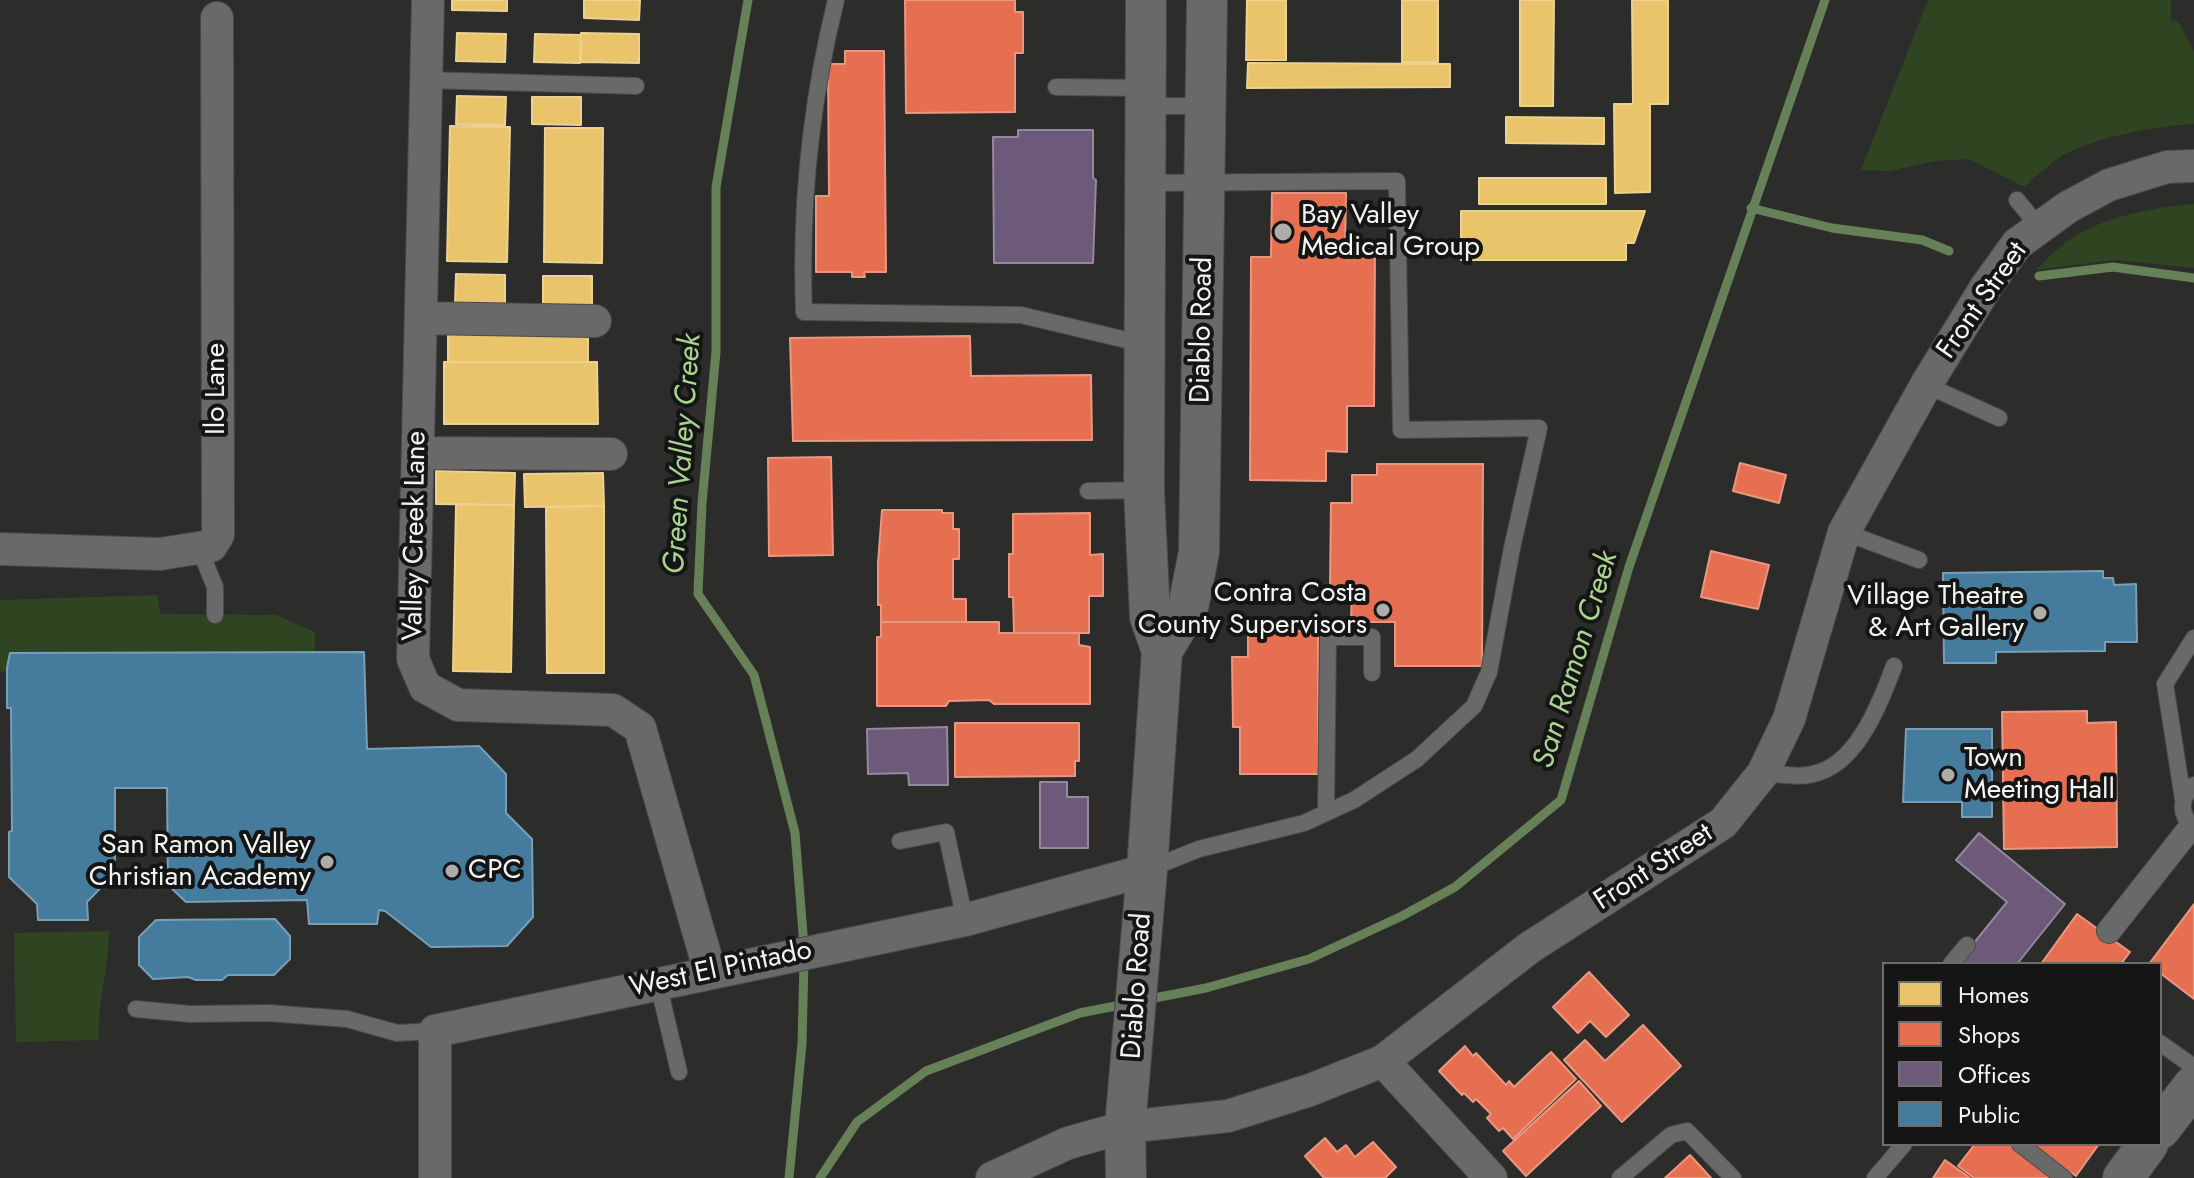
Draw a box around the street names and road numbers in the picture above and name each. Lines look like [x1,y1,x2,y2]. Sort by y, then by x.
street label: Front Street [1931,236,2035,366]
street label: Diablo Road [1185,257,1221,403]
street label: Ilo Lane [200,343,234,435]
street label: Valley Creek Lane [397,431,435,641]
street label: Front Street [1588,817,1720,919]
street label: Diablo Road [1116,912,1160,1060]
street label: West El Pintado [627,934,815,1006]

